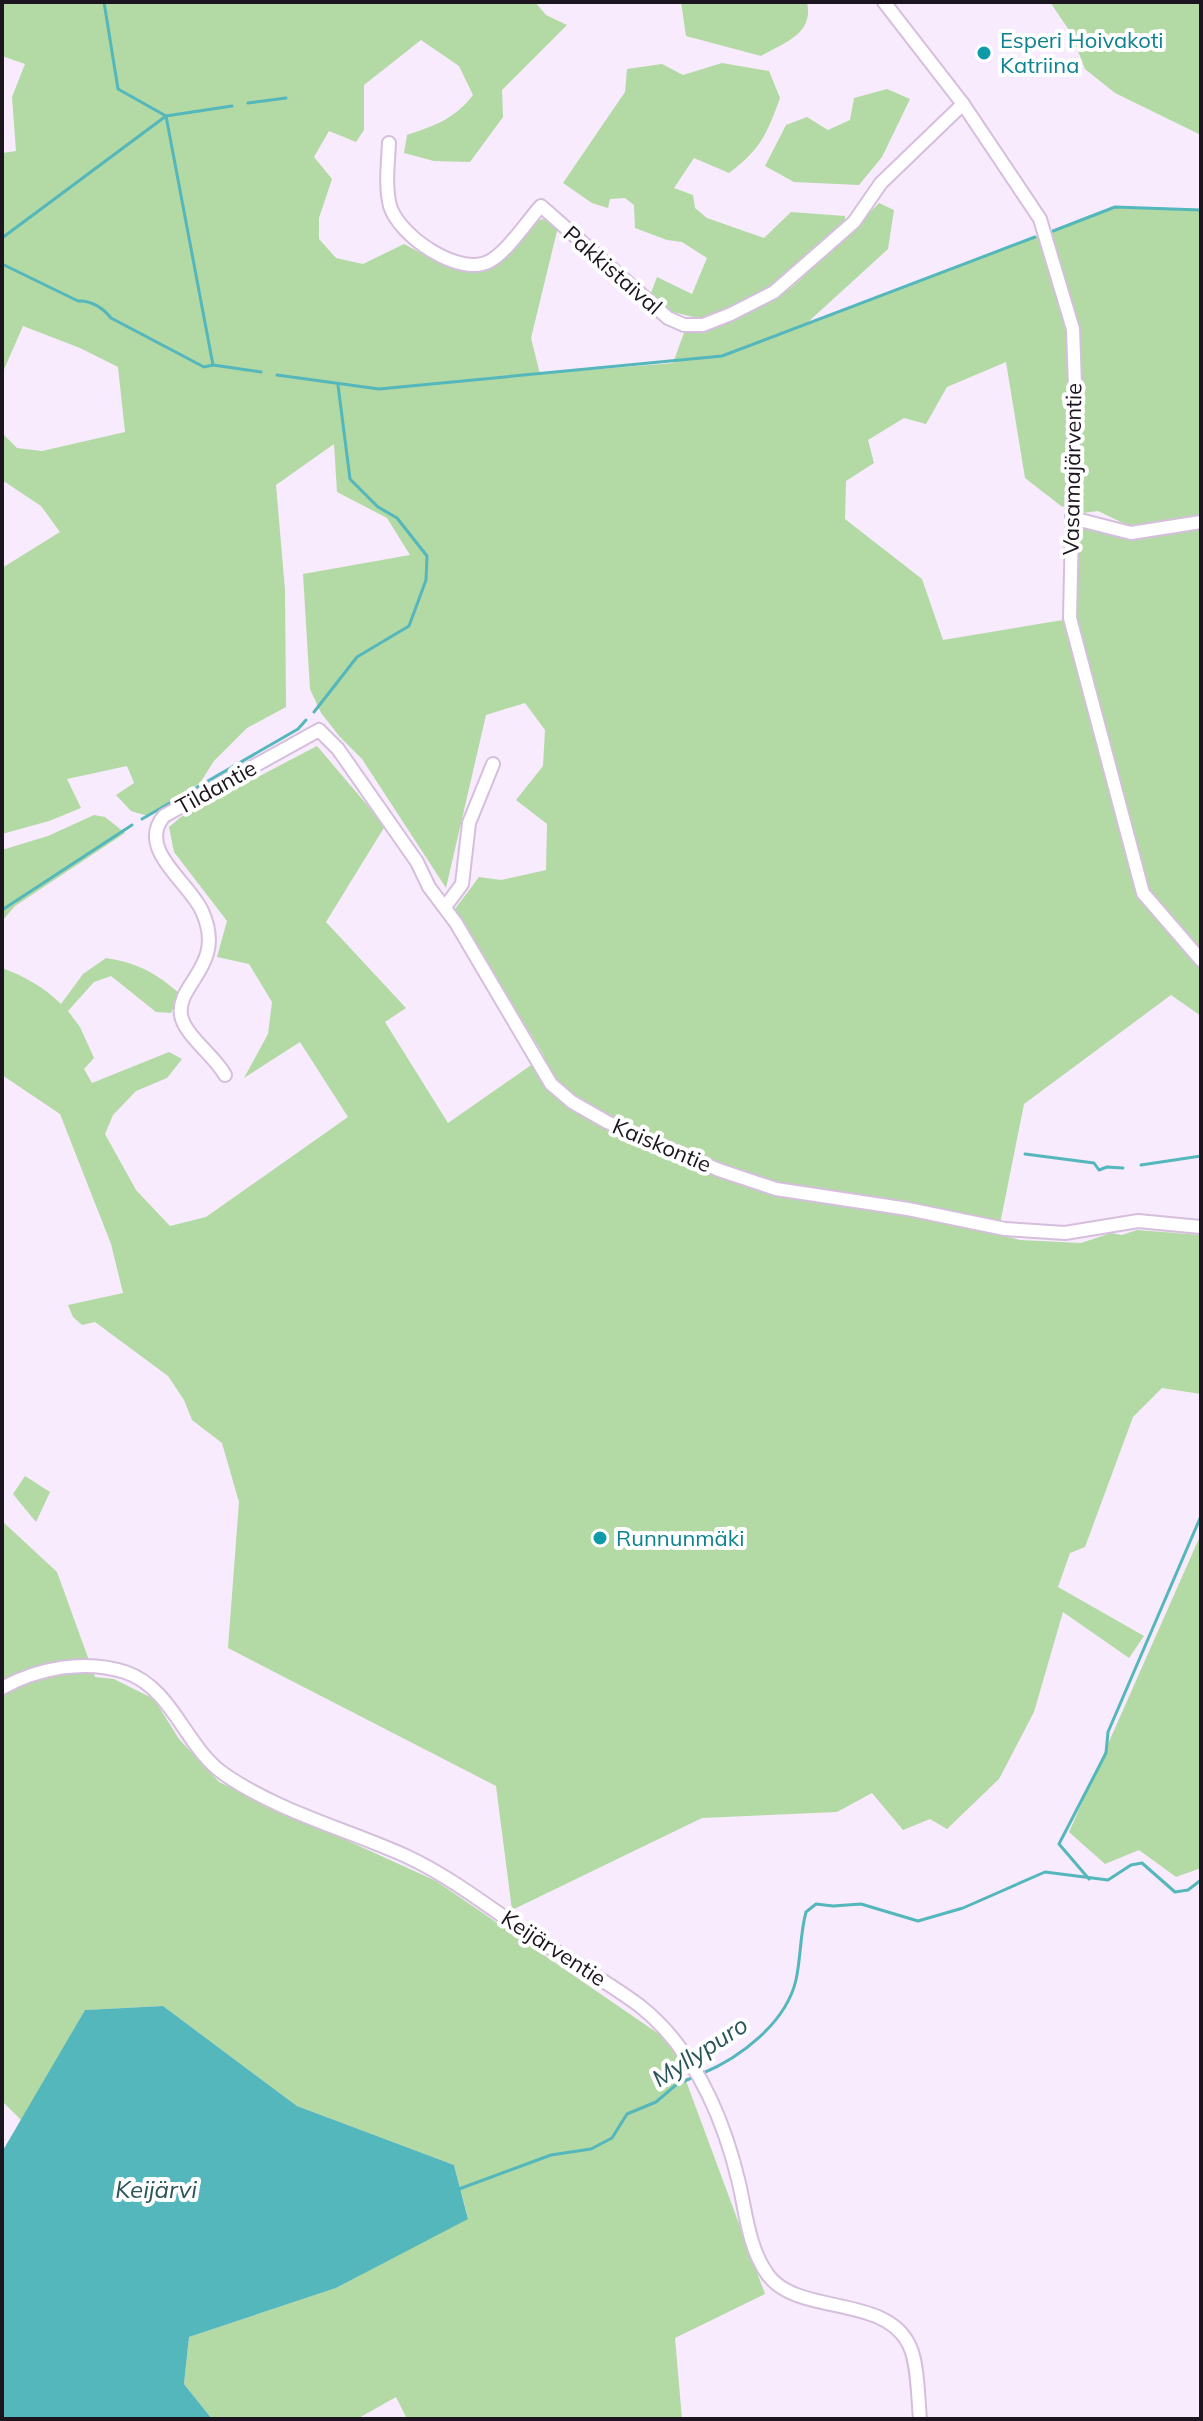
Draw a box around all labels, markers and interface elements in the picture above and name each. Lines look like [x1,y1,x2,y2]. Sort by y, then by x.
place label: Esperi Hoivakoti Katriina [1000,26,1164,79]
marker: Esperi Hoivakoti Katriina [975,44,993,62]
street label: Pakkistaival [558,220,668,320]
street label: Vasamajärventie [1056,383,1088,555]
street label: Tildantie [171,753,261,821]
street label: Kaiskontie [608,1112,716,1178]
place label: Runnunmäki [616,1524,744,1552]
marker: Runnunmäki [591,1529,609,1547]
street label: Keijärventie [496,1904,612,1992]
water label: Myllypuro [646,2009,753,2093]
water label: Keijärvi [115,2174,197,2204]

